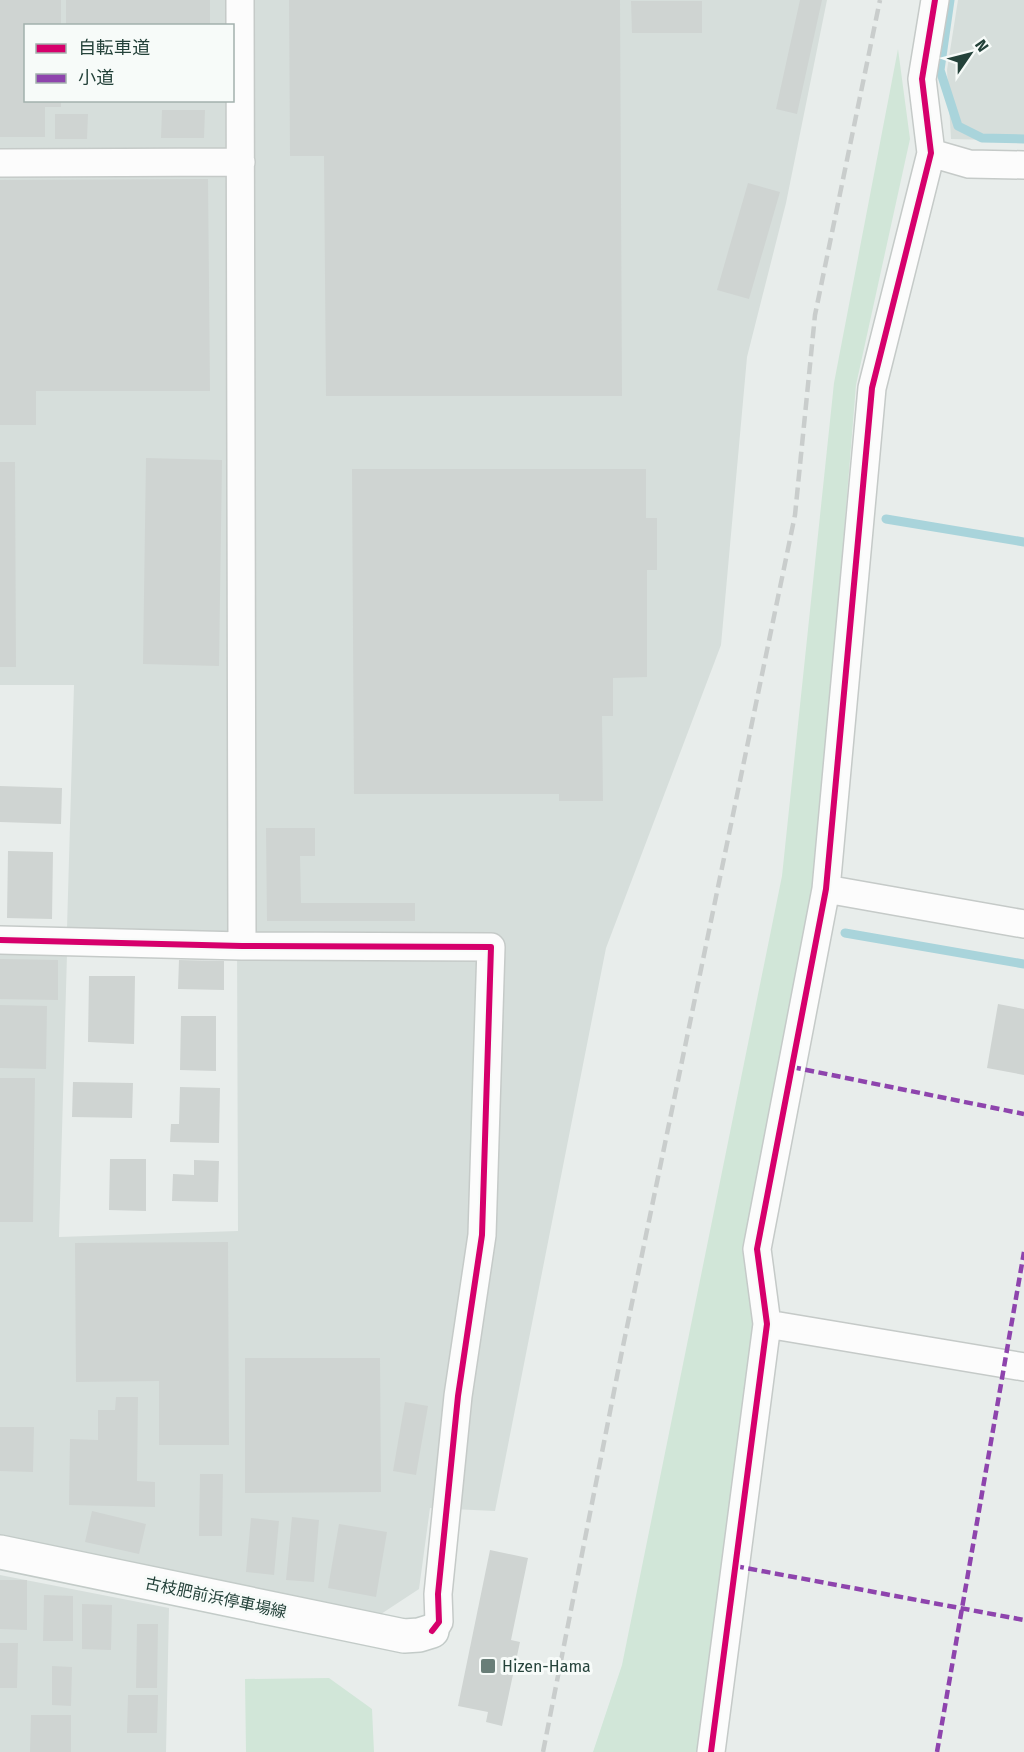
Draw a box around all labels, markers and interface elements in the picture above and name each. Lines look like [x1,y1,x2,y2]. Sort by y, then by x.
legend [24,24,234,102]
north arrow [940,24,1000,84]
text: N [971,36,993,55]
text: 自転車道 [78,37,150,59]
text: 小道 [78,67,114,89]
street label: 古枝肥前浜停車場線 [143,1573,288,1622]
marker: Hizen-Hama [479,1657,497,1675]
place label: Hizen-Hama [502,1657,591,1676]

